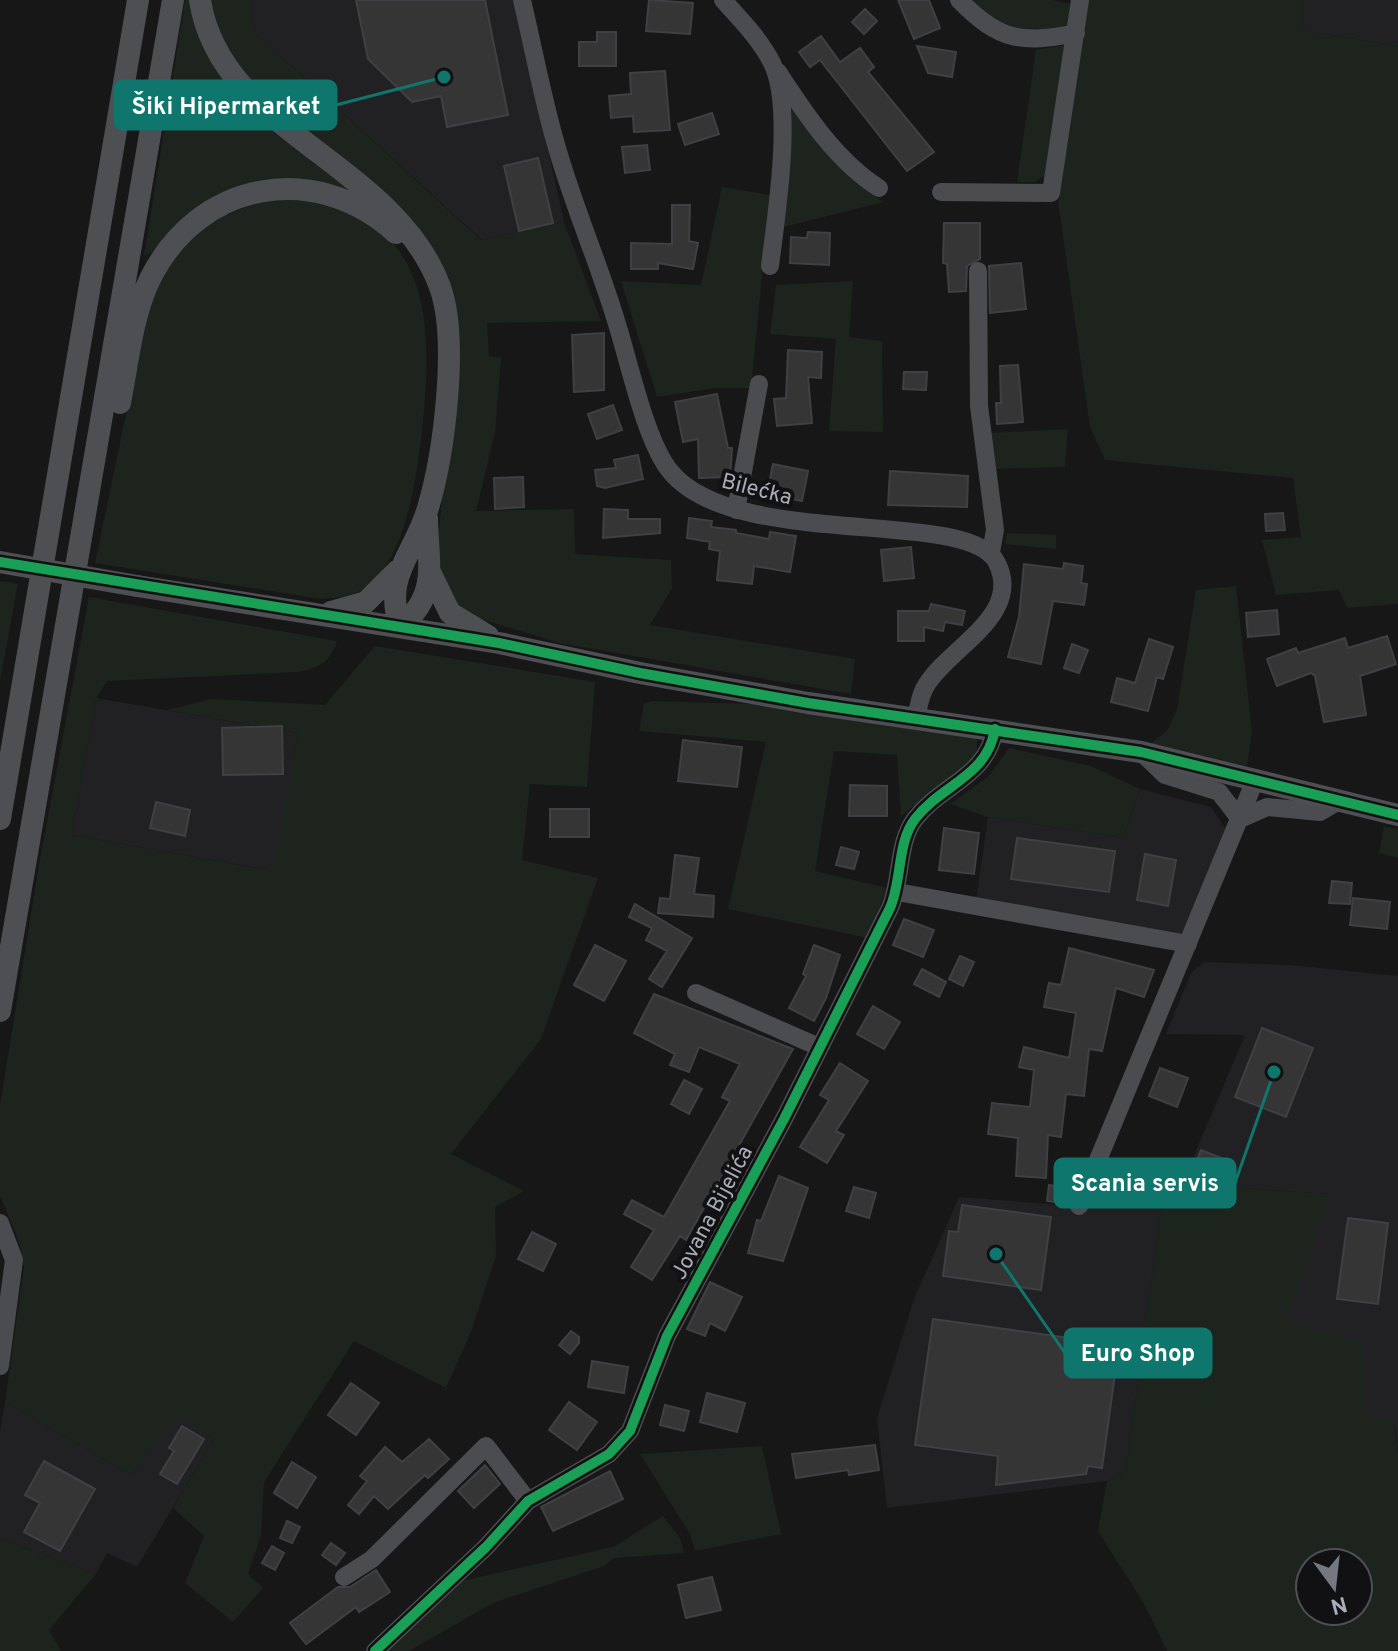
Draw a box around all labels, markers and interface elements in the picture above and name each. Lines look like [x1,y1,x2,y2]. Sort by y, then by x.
callout: Šiki Hipermarket [115,81,336,129]
text: Šiki Hipermarket [132,91,320,123]
street label: Bilećka [718,469,794,512]
street label: Jovana Bijelića [667,1142,760,1285]
callout: Scania servis [1055,1159,1235,1207]
text: Scania servis [1071,1170,1219,1200]
callout: Euro Shop [1065,1329,1211,1377]
text: Euro Shop [1081,1340,1195,1370]
north arrow [1294,1547,1374,1627]
text: N [1327,1589,1350,1619]

